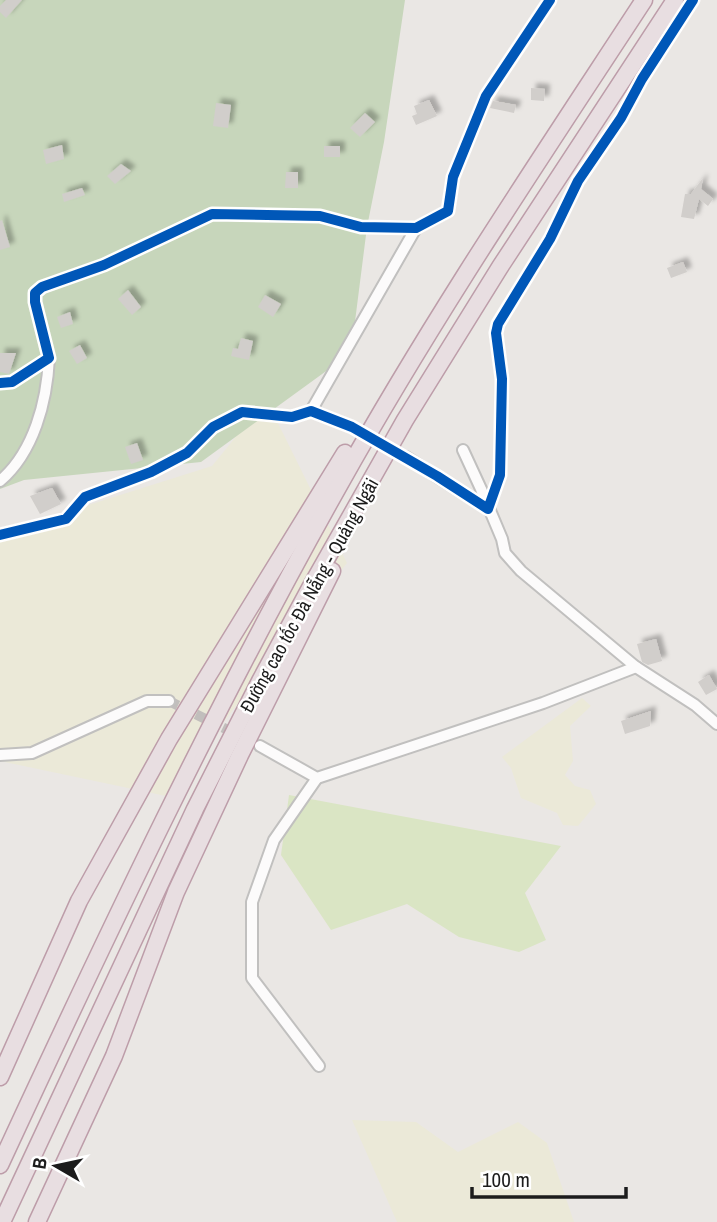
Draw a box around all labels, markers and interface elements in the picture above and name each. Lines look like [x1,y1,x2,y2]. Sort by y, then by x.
street label: Đường cao tốc Đà Nẵng - Quảng Ngãi [234,473,384,717]
north arrow [21,1131,91,1201]
text: B [25,1156,53,1171]
scale bar [472,1156,626,1200]
text: 100 m [482,1165,530,1194]

